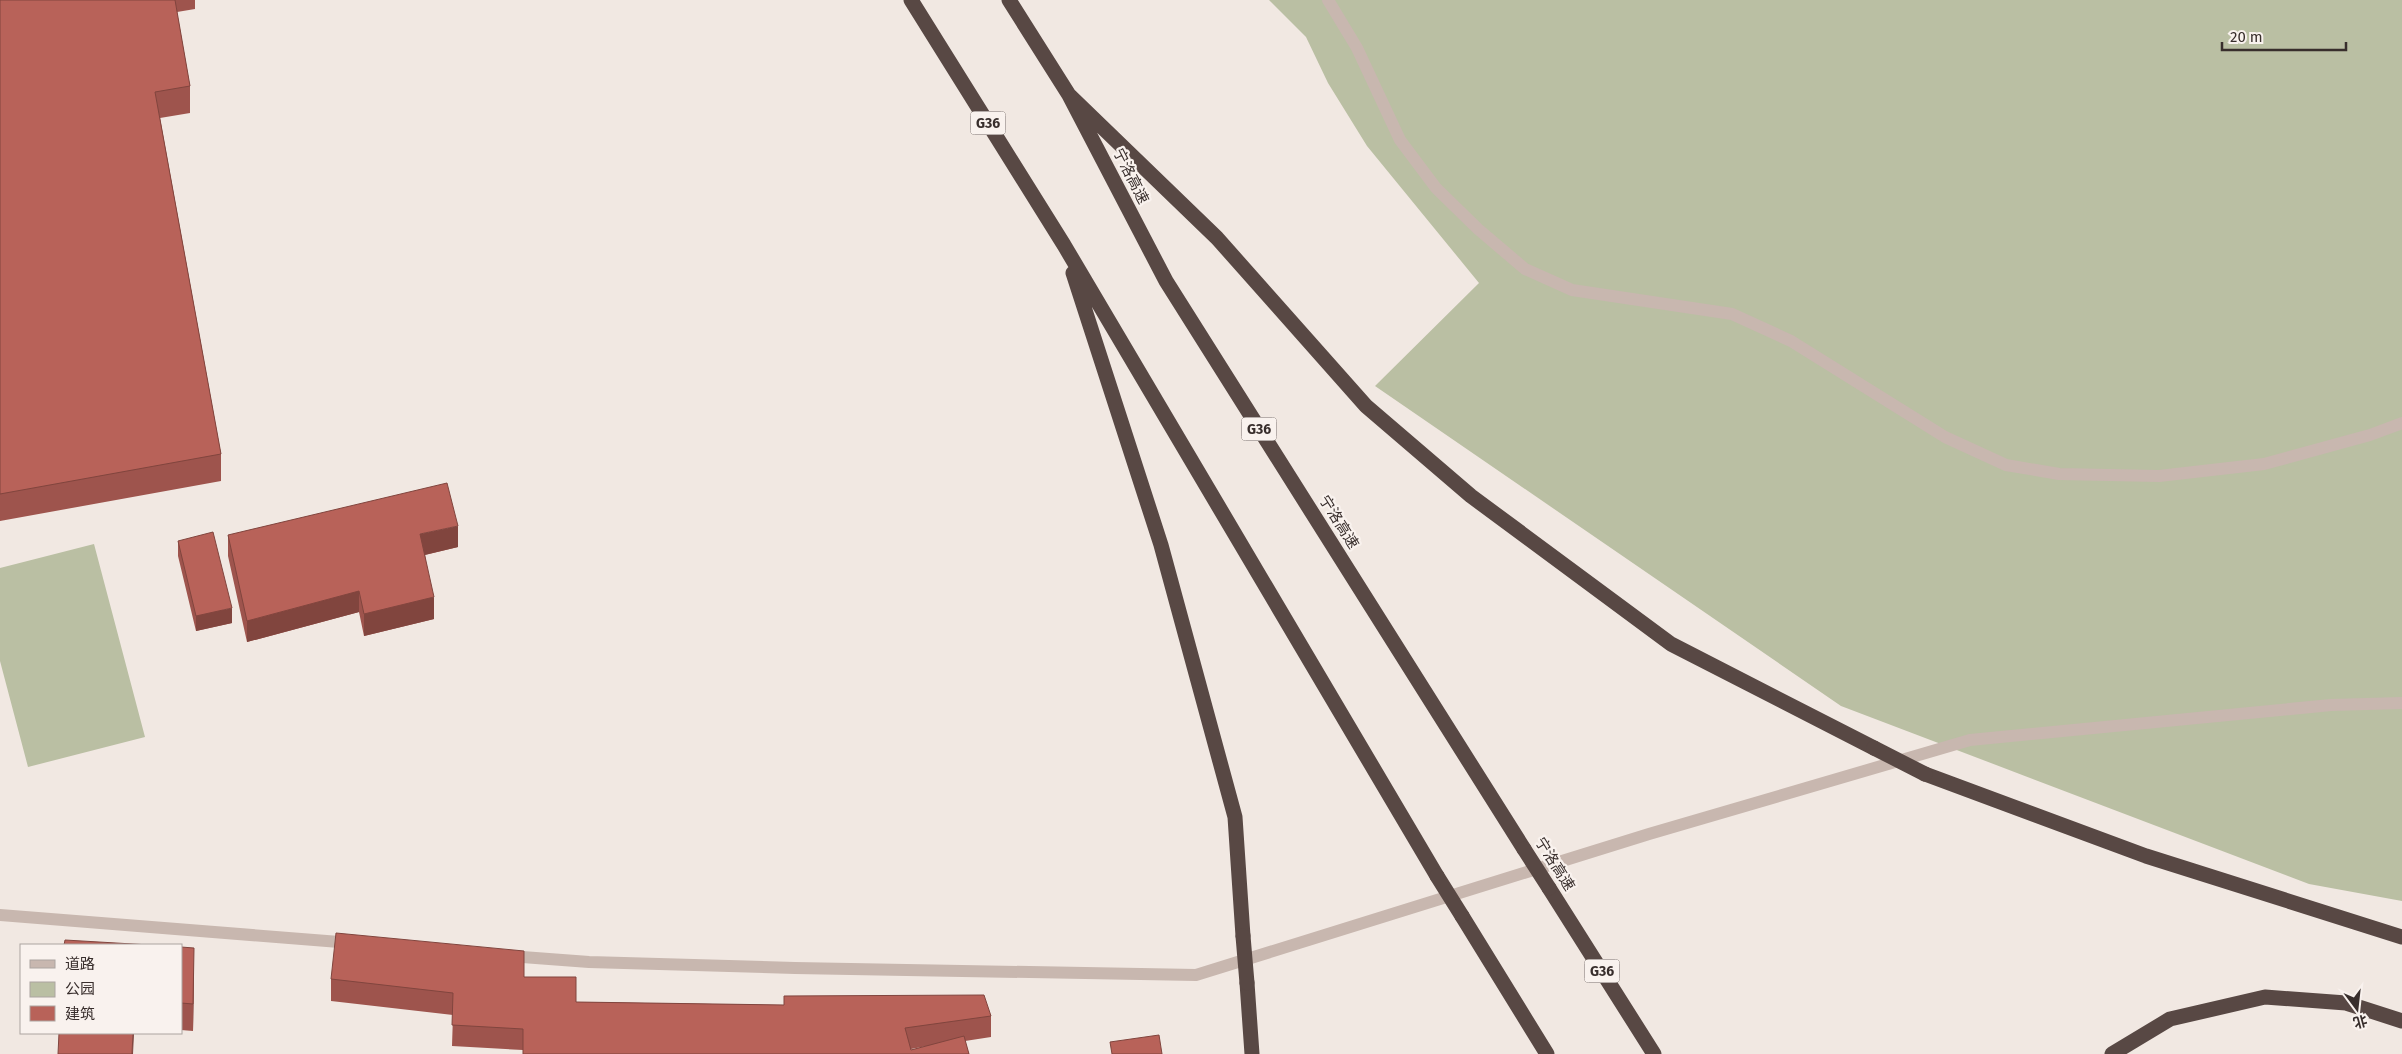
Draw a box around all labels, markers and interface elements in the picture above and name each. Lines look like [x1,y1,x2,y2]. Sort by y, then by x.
scale bar [2222,20,2346,52]
text: 20 m [2230,28,2263,46]
road number: G36 [970,112,1006,134]
street label: 宁洛高速 [1109,145,1153,207]
road number: G36 [1242,418,1276,440]
street label: 宁洛高速 [1315,492,1363,552]
street label: 宁洛高速 [1531,834,1579,894]
legend [20,944,182,1034]
text: 道路 [65,955,95,973]
road number: G36 [1584,959,1620,982]
text: 公园 [65,980,95,998]
north arrow [2332,984,2382,1034]
text: 建筑 [65,1005,95,1023]
text: 北 [2351,1011,2369,1031]

